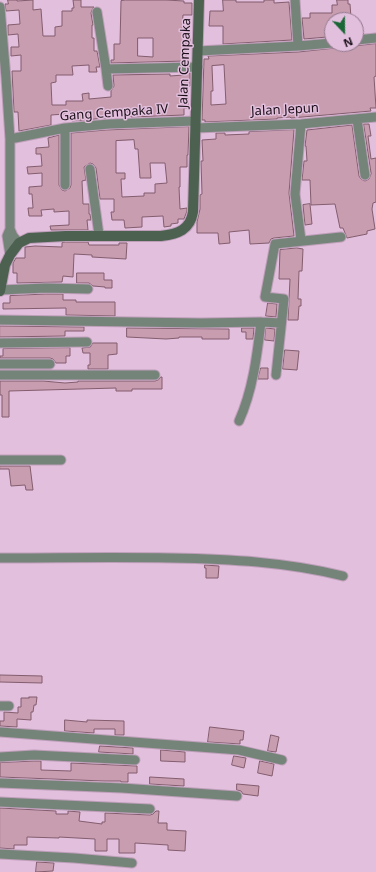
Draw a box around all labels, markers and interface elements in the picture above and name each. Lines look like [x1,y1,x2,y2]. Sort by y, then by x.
north arrow [324,12,364,52]
street label: Jalan Cempaka [176,18,194,108]
text: N [341,34,355,51]
street label: Jalan Jepun [251,100,319,120]
street label: Gang Cempaka IV [59,101,169,125]

